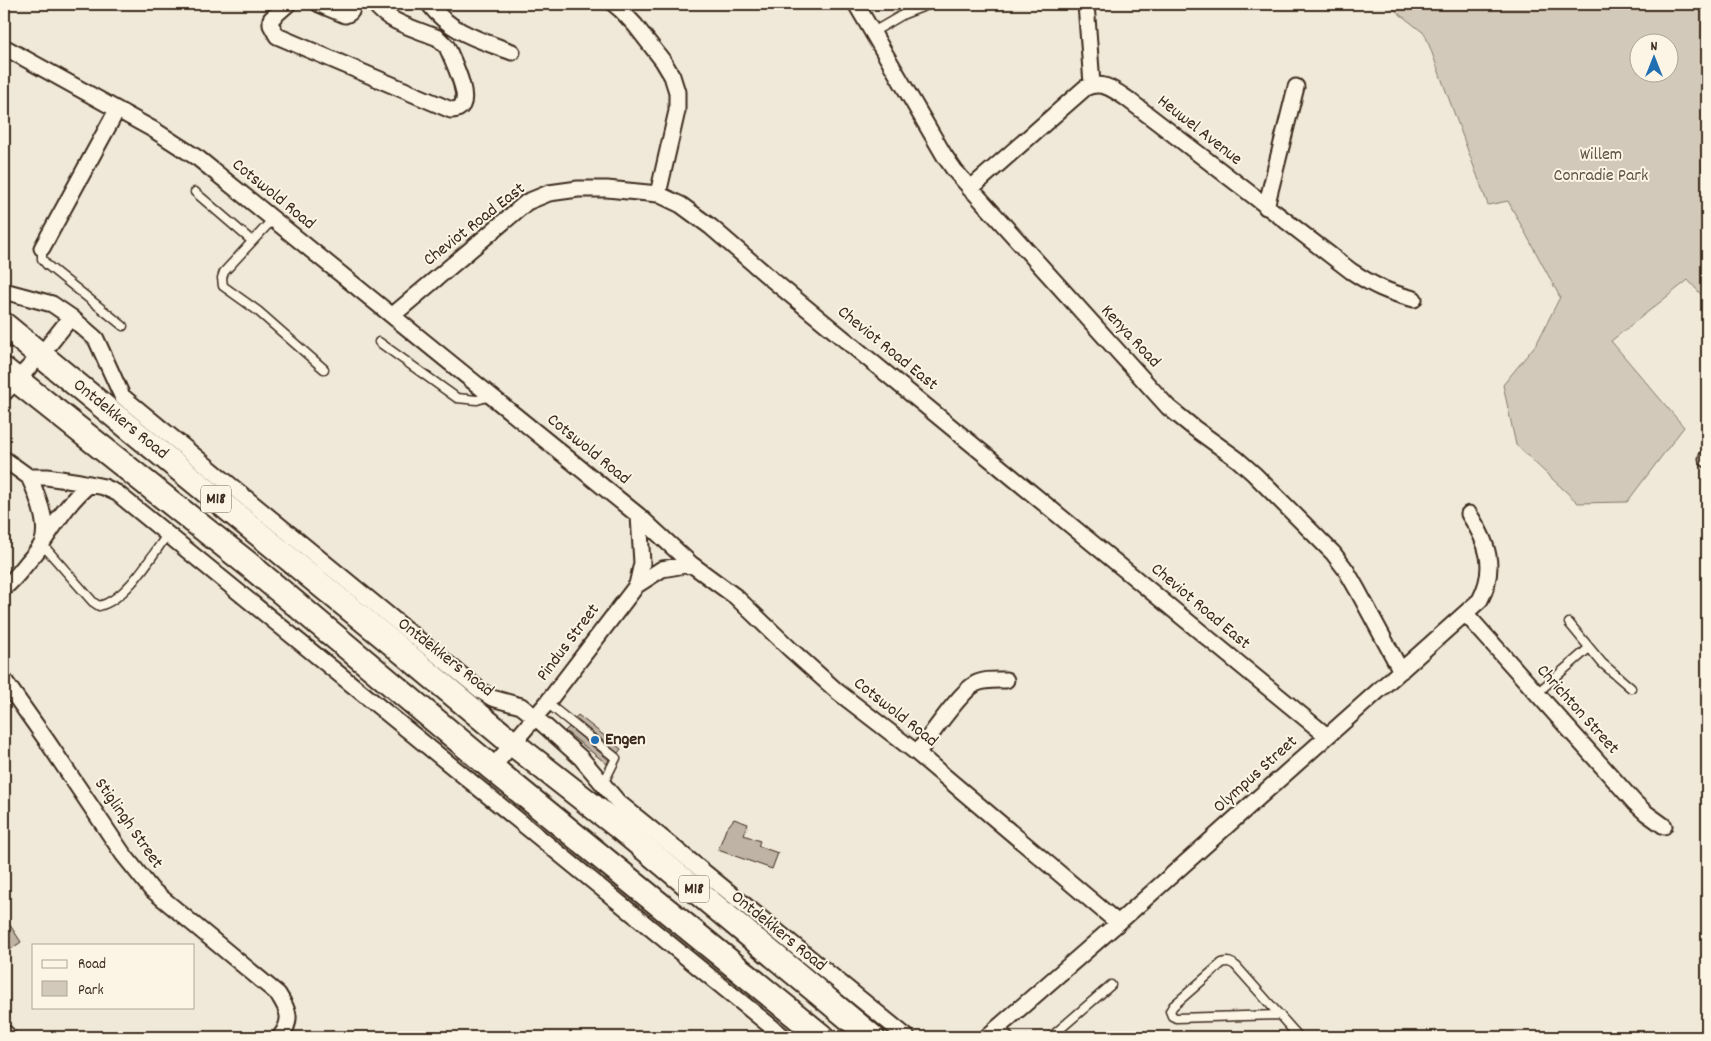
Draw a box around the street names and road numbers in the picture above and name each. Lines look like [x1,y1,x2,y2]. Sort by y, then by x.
street label: Heuwel Avenue [1151,90,1247,172]
street label: Cotswold Road [226,153,320,237]
street label: Cheviot Road East [419,177,532,273]
street label: Kenya Road [1094,300,1166,374]
street label: Cheviot Road East [831,301,943,398]
street label: Ontdekkers Road [67,374,173,466]
street label: Cotswold Road [541,408,635,492]
road number: M18 [201,486,231,512]
street label: Cheviot Road East [1145,558,1256,656]
street label: Pindus Street [532,599,607,687]
street label: Ontdekkers Road [391,612,499,704]
street label: Chrichton Street [1530,659,1624,761]
street label: Cotswold Road [847,672,943,754]
street label: Olympus Street [1208,730,1304,820]
street label: Stiglingh Street [87,774,169,875]
road number: M18 [679,876,709,902]
street label: Ontdekkers Road [725,886,831,978]

